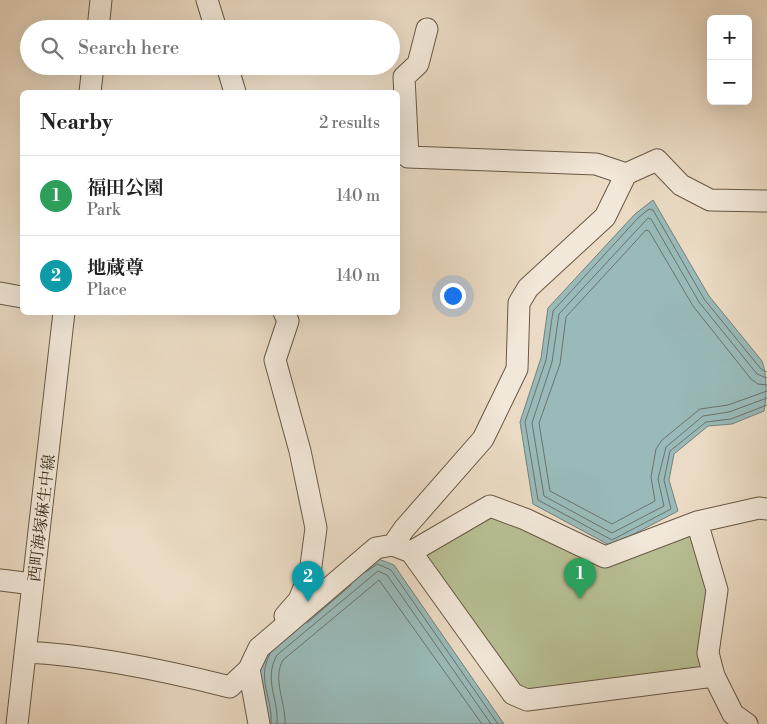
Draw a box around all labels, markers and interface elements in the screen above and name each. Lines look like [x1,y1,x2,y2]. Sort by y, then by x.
map controls [707,15,752,105]
button: + [707,15,752,60]
search box [20,20,400,75]
icon: search [38,34,66,62]
text: Search here [78,36,179,60]
button: − [707,60,752,105]
text: Nearby [40,110,113,136]
text: 2 results [319,113,380,133]
text: 福田公園 [87,176,163,200]
text: 1 [52,186,60,206]
text: 140 m [336,186,380,206]
text: Park [87,200,120,220]
text: 地蔵尊 [87,256,144,280]
text: 2 [51,266,61,286]
text: 140 m [336,266,380,286]
text: Place [87,280,127,300]
your location [440,283,466,309]
street label: 西町海塚麻生中線 [24,453,60,583]
pin: 1 [564,558,596,599]
pin: 2 [292,561,324,602]

